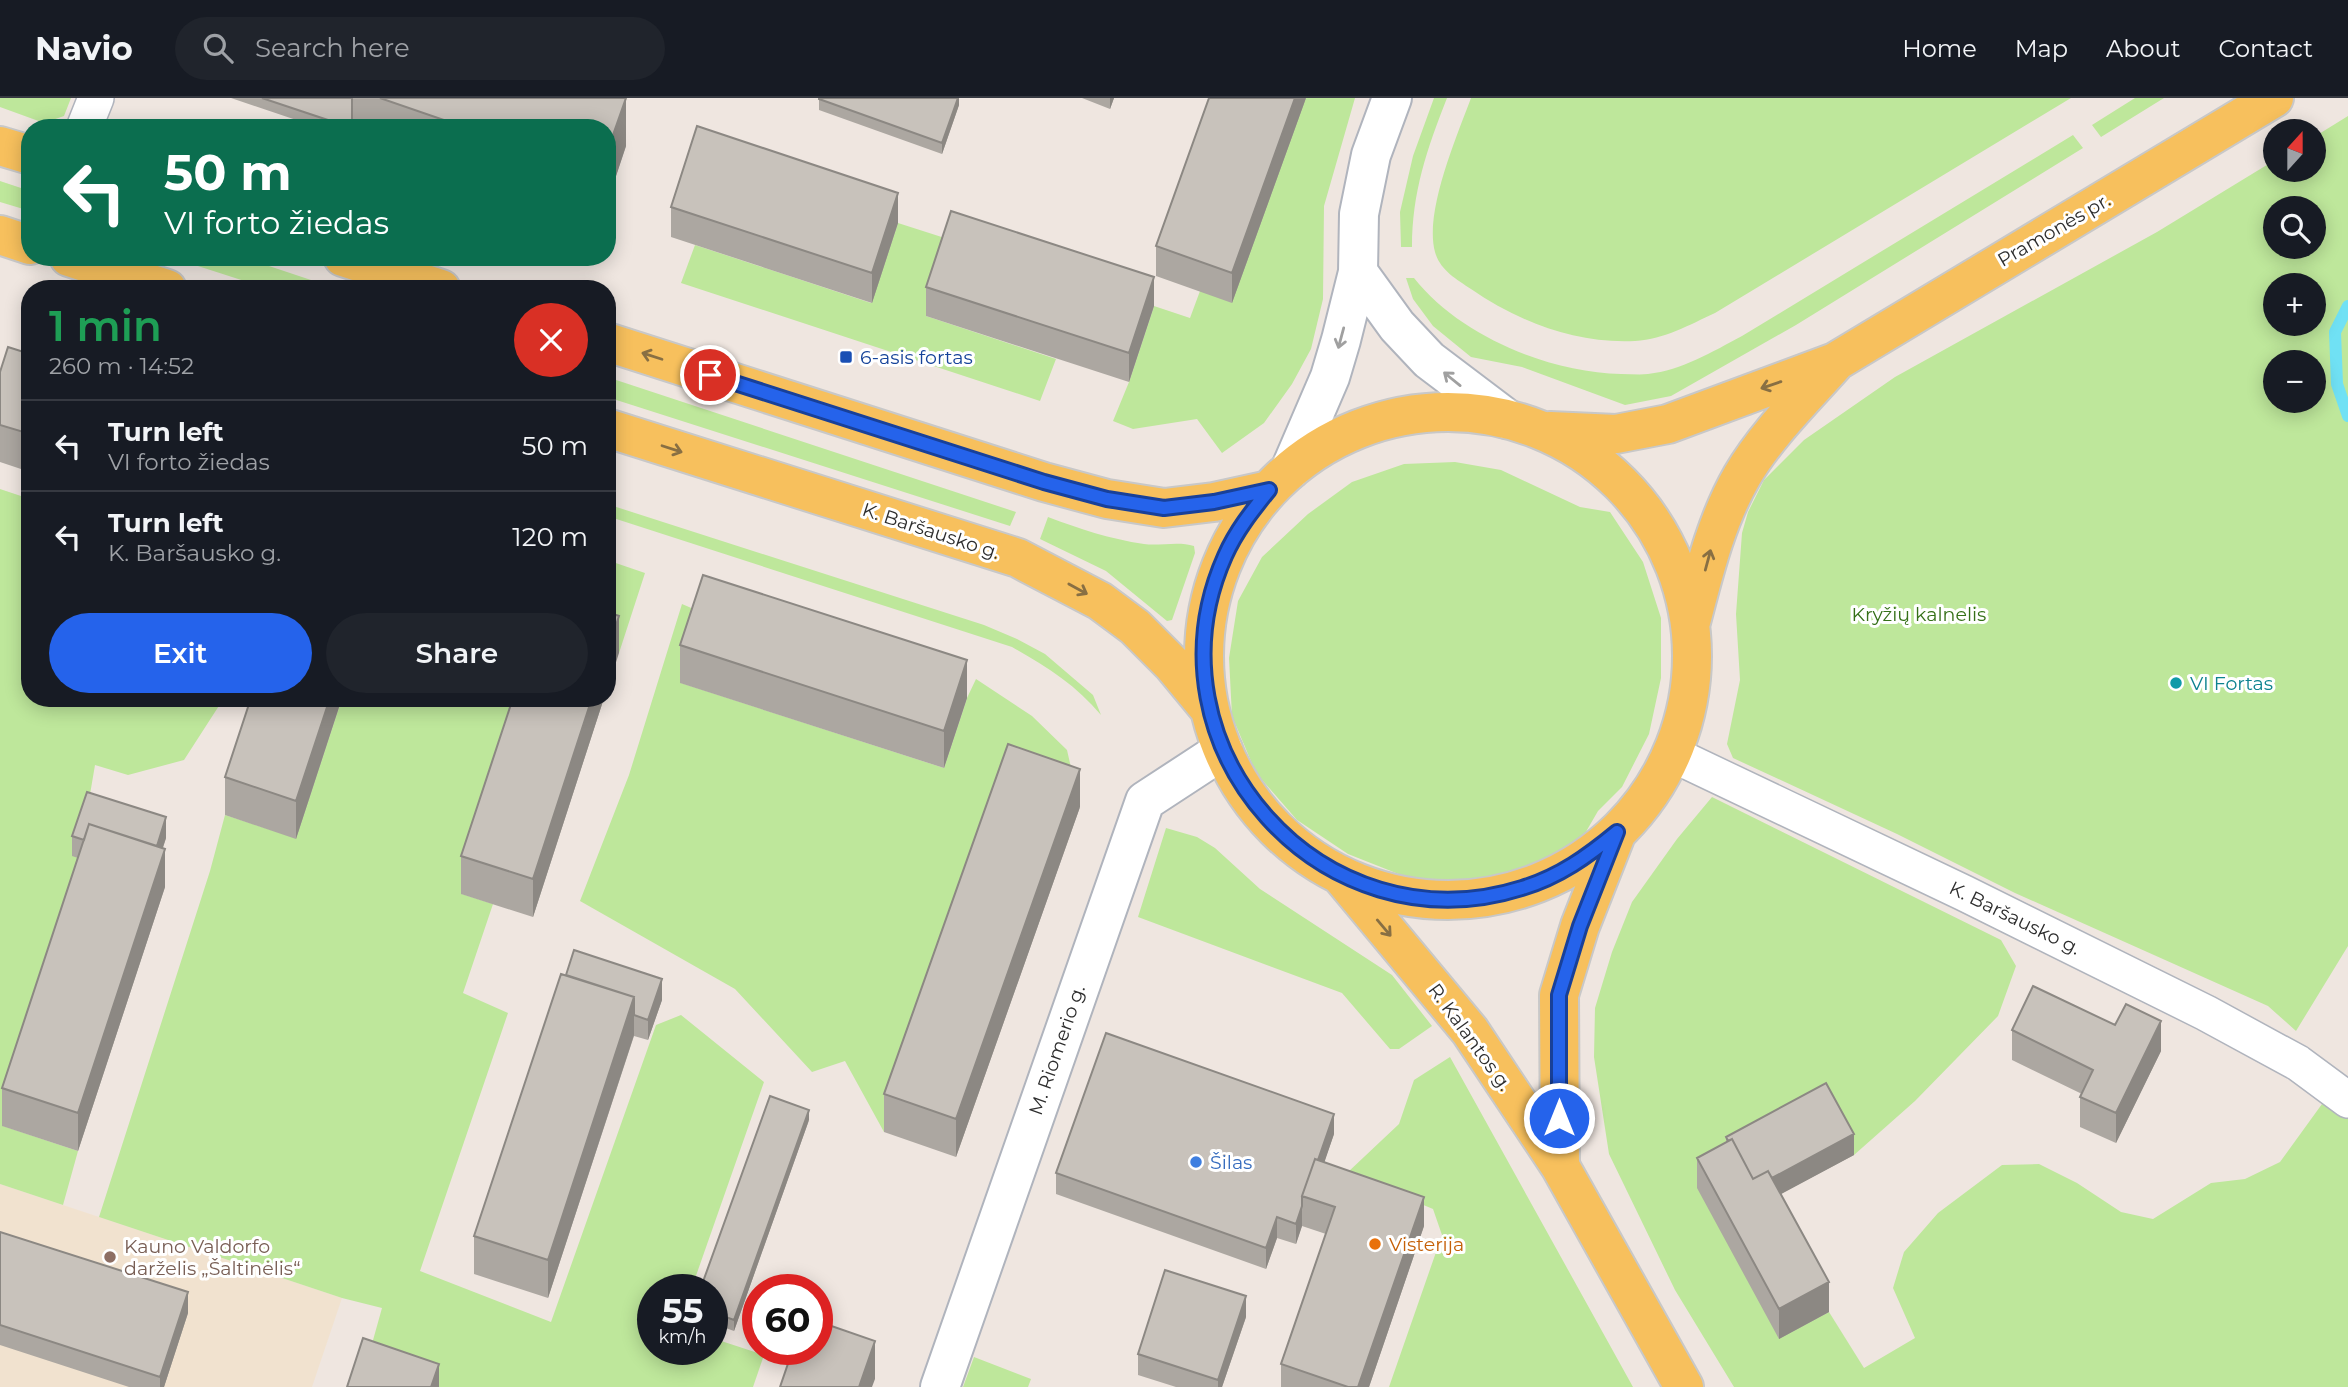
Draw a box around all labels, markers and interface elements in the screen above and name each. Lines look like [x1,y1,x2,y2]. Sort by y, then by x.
search box [175,17,665,80]
text: Navio [35,28,133,68]
icon: search [199,29,237,67]
text: Search here [255,32,410,64]
text: Home [1902,34,1977,63]
text: Map [2015,34,2068,63]
text: About [2106,34,2180,63]
text: Contact [2218,34,2313,63]
north arrow [2263,119,2326,182]
map controls [2263,119,2326,413]
text: 50 m [164,143,292,202]
icon: left [49,147,140,238]
street label: Pramonės pr. [1994,188,2114,272]
button: search [2263,196,2326,259]
text: VI forto žiedas [164,203,389,242]
button: + [2263,273,2326,336]
text: 1 min [49,300,162,352]
button: close [514,303,588,377]
one-way arrow [1334,326,1347,349]
pin [680,345,740,405]
place label: 6-asis fortas [860,346,973,369]
one-way arrow [641,349,663,362]
marker: 6-asis fortas [838,349,854,365]
button: − [2263,350,2326,413]
text: 260 m · 14:52 [49,352,194,380]
icon: arrive [691,356,729,394]
one-way arrow [1444,371,1462,386]
one-way arrow [1760,379,1782,392]
text: Turn left [108,416,224,448]
icon: left [49,427,87,465]
text: 50 m [522,430,588,462]
one-way arrow [661,444,683,456]
text: VI forto žiedas [108,448,270,476]
street label: K. Baršausko g. [859,498,1003,564]
text: Turn left [108,507,224,539]
icon: left [49,518,87,556]
text: 120 m [512,521,588,553]
text: K. Baršausko g. [108,539,281,567]
one-way arrow [1702,549,1715,572]
one-way arrow [1068,582,1088,596]
park label: Kryžių kalnelis [1852,603,1986,626]
button: Exit [49,613,312,693]
button: Share [326,613,588,693]
place label: VI Fortas [2190,672,2273,695]
marker: VI Fortas [2168,675,2184,691]
street label: K. Baršausko g. [1946,876,2084,960]
one-way arrow [1376,918,1392,936]
street label: R. Kalantos g. [1423,979,1517,1095]
street label: M. Riomerio g. [1024,982,1090,1118]
position arrow [1522,1081,1596,1155]
place label: Šilas [1210,1151,1252,1174]
marker: Šilas [1188,1154,1204,1170]
place label: Visterija [1389,1233,1464,1256]
place label: Kauno Valdorfo darželis „Šaltinėlis“ [124,1235,300,1280]
marker: Visterija [1367,1236,1383,1252]
marker: Kauno Valdorfo darželis „Šaltinėlis“ [102,1249,118,1265]
speed limit sign: 60 [742,1274,833,1365]
text: 55 [662,1289,703,1332]
text: km/h [658,1326,707,1348]

